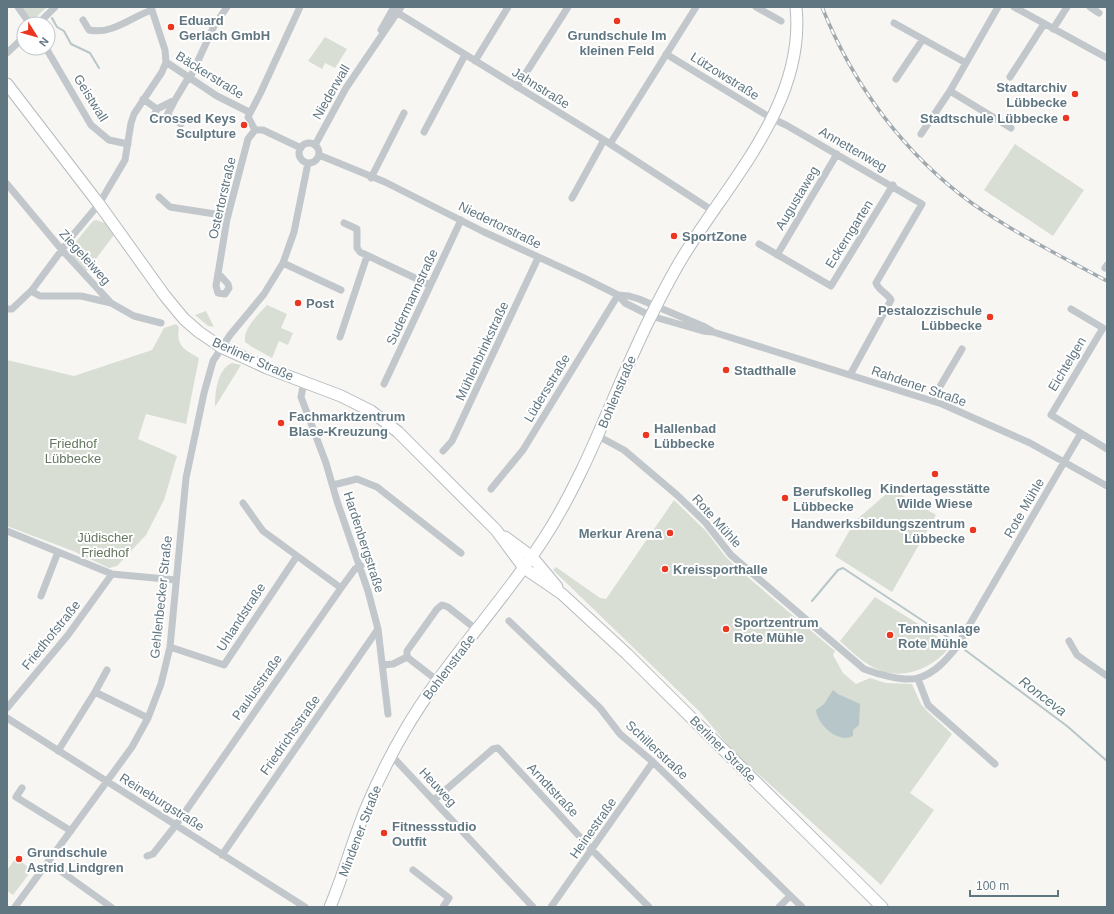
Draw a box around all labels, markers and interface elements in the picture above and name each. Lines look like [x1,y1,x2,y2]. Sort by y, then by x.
place label: Eduard Gerlach GmbH [179,13,270,43]
north arrow [16,16,56,56]
marker: Grundschule Im kleinen Feld [612,16,622,26]
marker: Eduard Gerlach GmbH [166,22,176,32]
place label: Grundschule Im kleinen Feld [568,28,666,58]
text: N [37,35,51,49]
street label: Bäckerstraße [173,48,247,102]
street label: Lützowstraße [688,49,762,103]
street label: Niederwall [309,62,353,122]
street label: Jahnstraße [509,64,573,112]
street label: Geistwall [71,72,111,124]
place label: Stadtarchiv Lübbecke [996,80,1068,110]
marker: Stadtarchiv Lübbecke [1070,89,1080,99]
place label: Crossed Keys Sculpture [149,111,236,141]
place label: Stadtschule Lübbecke [920,111,1058,126]
marker: Stadtschule Lübbecke [1061,113,1071,123]
marker: Crossed Keys Sculpture [239,120,249,130]
street label: Annettenweg [816,124,890,174]
street label: Ostertorstraße [205,155,239,241]
street label: Augustaweg [772,163,822,233]
street label: Eckerngarten [822,197,876,271]
street label: Niedertorstraße [456,198,544,252]
street label: Ziegeleiweg [56,226,114,288]
place label: SportZone [682,229,747,244]
marker: SportZone [669,231,679,241]
street label: Sudermannstraße [383,247,441,347]
place label: Post [306,296,335,311]
marker: Post [293,298,303,308]
street label: Mühlenbrinkstraße [452,299,512,403]
place label: Pestalozzischule Lübbecke [878,303,982,333]
marker: Pestalozzischule Lübbecke [985,312,995,322]
street label: Berliner Straße [210,334,296,384]
street label: Eichtelgen [1045,334,1089,394]
street label: Lüdersstraße [521,351,573,425]
street label: Bohlenstraße [595,353,639,431]
place label: Stadthalle [734,363,796,378]
street label: Rahdener Straße [869,363,969,409]
marker: Stadthalle [721,365,731,375]
place label: Fachmarktzentrum Blase-Kreuzung [289,409,405,439]
marker: Fachmarktzentrum Blase-Kreuzung [276,418,286,428]
place label: Hallenbad Lübbecke [654,421,716,451]
marker: Hallenbad Lübbecke [641,430,651,440]
park label: Friedhof Lübbecke [45,436,101,466]
marker: Kindertagesstätte Wilde Wiese [930,469,940,479]
street label: Rote Mühle [1001,475,1047,541]
place label: Kindertagesstätte Wilde Wiese [880,481,990,511]
place label: Berufskolleg Lübbecke [793,484,872,514]
street label: Hardenbergstraße [341,490,387,594]
street label: Rote Mühle [689,491,745,551]
marker: Berufskolleg Lübbecke [780,493,790,503]
place label: Handwerksbildungszentrum Lübbecke [791,516,965,546]
marker: Handwerksbildungszentrum Lübbecke [968,525,978,535]
place label: Merkur Arena [579,526,663,541]
marker: Merkur Arena [665,528,675,538]
park label: Jüdischer Friedhof [77,530,133,560]
street label: Gehlenbecker Straße [147,535,175,659]
place label: Kreissporthalle [673,562,768,577]
marker: Kreissporthalle [660,564,670,574]
street label: Uhlandstraße [213,580,269,654]
street label: Friedhofstraße [19,597,83,673]
place label: Sportzentrum Rote Mühle [734,615,819,645]
place label: Tennisanlage Rote Mühle [898,621,980,651]
marker: Sportzentrum Rote Mühle [721,624,731,634]
marker: Tennisanlage Rote Mühle [885,630,895,640]
street label: Bohlenstraße [420,632,478,702]
street label: Paulusstraße [229,651,285,723]
water label: Ronceva [1016,673,1070,719]
street label: Friedrichsstraße [257,692,323,778]
street label: Berliner Straße [687,713,759,785]
street label: Schillerstraße [623,717,691,783]
street label: Arndtstraße [524,760,582,820]
street label: Heuweg [416,764,460,810]
street label: Reineburgstraße [117,770,207,834]
street label: Mindener Straße [336,783,384,879]
street label: Heinestraße [567,795,619,861]
place label: Fitnessstudio Outfit [392,819,477,849]
marker: Fitnessstudio Outfit [379,828,389,838]
place label: Grundschule Astrid Lindgren [27,845,124,875]
marker: Grundschule Astrid Lindgren [14,854,24,864]
scale bar [970,872,1058,898]
text: 100 m [976,879,1009,893]

